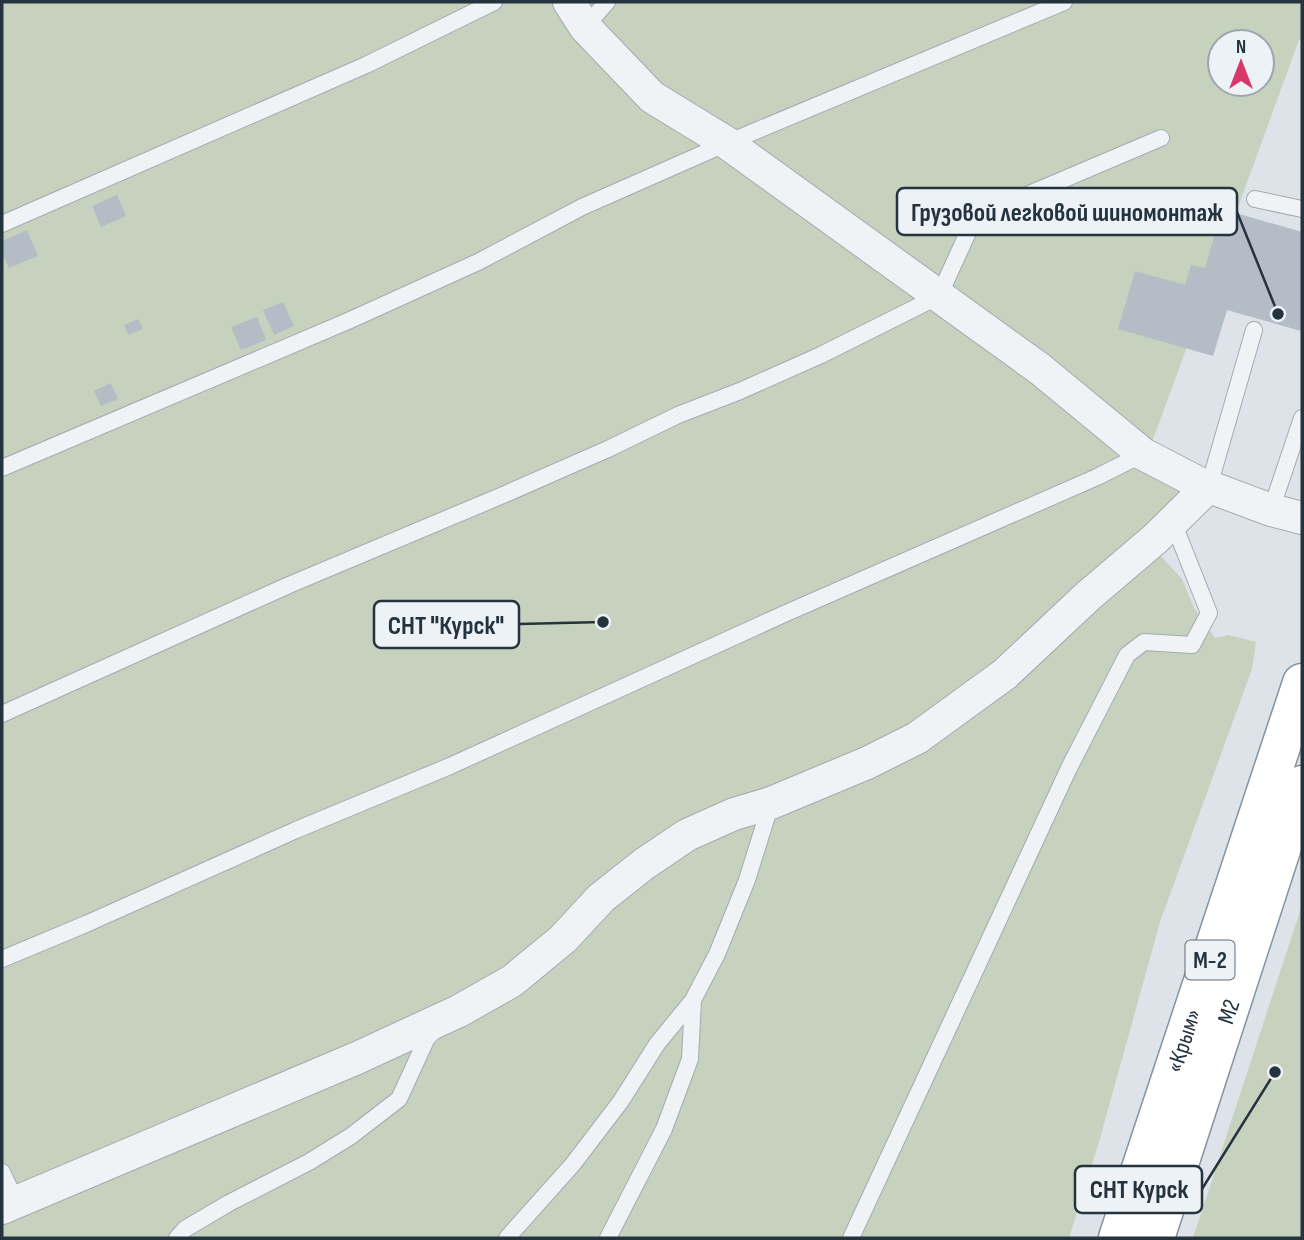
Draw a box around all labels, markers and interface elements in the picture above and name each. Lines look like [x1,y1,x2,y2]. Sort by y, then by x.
north arrow [1206,28,1276,98]
text: N [1236,36,1246,59]
callout: Грузовой легковой шиномонтаж [897,188,1237,235]
text: Грузовой легковой шиномонтаж [911,198,1223,229]
callout: СНТ "Курск" [374,601,519,648]
text: СНТ "Курск" [388,611,504,642]
road number: М-2 [1186,940,1234,979]
street label: М2 [1211,996,1246,1028]
street label: «Крым» [1160,1005,1208,1076]
callout: СНТ Курск [1075,1166,1202,1213]
text: СНТ Курск [1090,1175,1188,1206]

